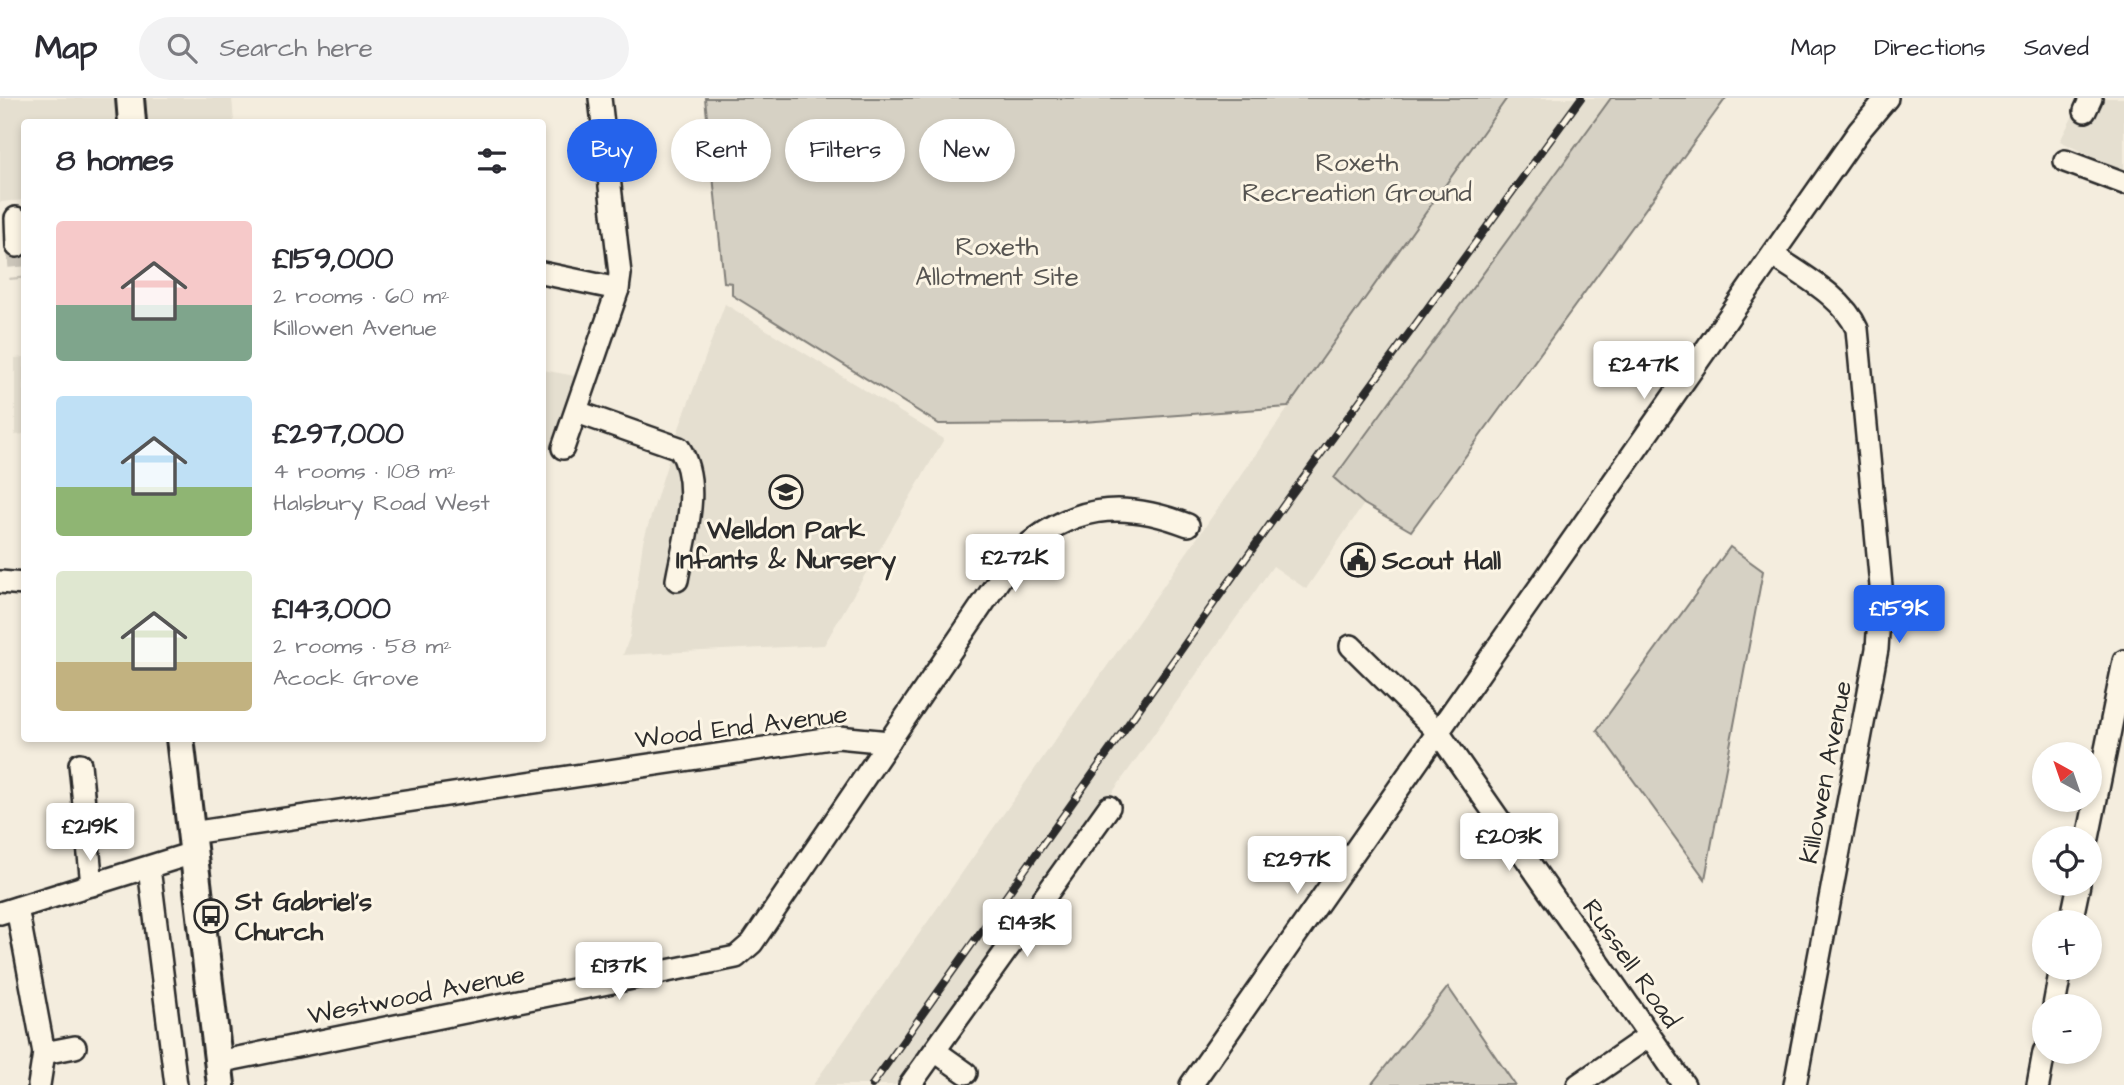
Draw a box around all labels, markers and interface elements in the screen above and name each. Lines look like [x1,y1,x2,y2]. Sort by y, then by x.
search box [139,17,629,80]
text: Map [35,25,97,71]
icon: search [163,29,201,67]
text: Search here [219,30,373,66]
text: Map [1791,31,1836,65]
text: Directions [1874,31,1986,65]
text: Saved [2024,31,2089,65]
chip: Buy [567,119,657,182]
chip: Rent [671,119,771,182]
chip: Filters [785,119,905,182]
chip: New [919,119,1015,182]
text: 8 homes [56,140,174,182]
icon: filters [473,142,511,180]
park label: Roxeth Recreation Ground [1242,145,1472,211]
park label: Roxeth Allotment Site [915,229,1079,295]
text: £159,000 [273,238,393,280]
icon: home [112,249,196,333]
text: 2 rooms · 60 m² [273,280,450,312]
text: Killowen Avenue [273,312,437,344]
pin: £247K [1595,342,1693,401]
text: £247K [1609,348,1679,380]
text: £297,000 [273,413,404,455]
icon: home [112,424,196,508]
text: 4 rooms · 108 m² [273,455,456,487]
school or university icon: Welldon Park Infants & Nursery [767,473,805,511]
text: Halsbury Road West [273,487,490,519]
place label: Welldon Park Infants & Nursery [676,512,897,581]
pin: £272K [966,534,1064,594]
text: £272K [982,541,1048,573]
public building icon: Scout Hall [1339,541,1377,579]
place label: Scout Hall [1381,543,1501,579]
pin: £159K [1850,586,1948,645]
text: £143,000 [273,588,391,630]
text: £159K [1870,592,1928,624]
icon: home [112,599,196,683]
text: 2 rooms · 58 m² [273,630,452,662]
text: Acock Grove [273,662,419,694]
street label: Killowen Avenue [1791,678,1861,867]
street label: Wood End Avenue [633,696,850,758]
north arrow [2032,742,2102,812]
map controls [2032,742,2102,1064]
pin: £219K [41,804,139,863]
text: £219K [62,810,118,842]
pin: £203K [1460,814,1558,873]
text: £203K [1476,820,1542,852]
button: locate [2032,826,2102,896]
pin: £297K [1248,836,1346,896]
text: £297K [1264,843,1330,875]
place label: St Gabriel's Church [234,884,372,950]
street label: Russell Road [1573,892,1689,1035]
bus stop icon: St Gabriel's Church [192,897,230,935]
pin: £143K [978,900,1076,959]
text: £143K [999,906,1055,938]
button: + [2032,910,2102,980]
pin: £137K [570,942,668,1002]
text: £137K [591,949,647,981]
street label: Westwood Avenue [304,956,528,1034]
button: − [2032,994,2102,1064]

